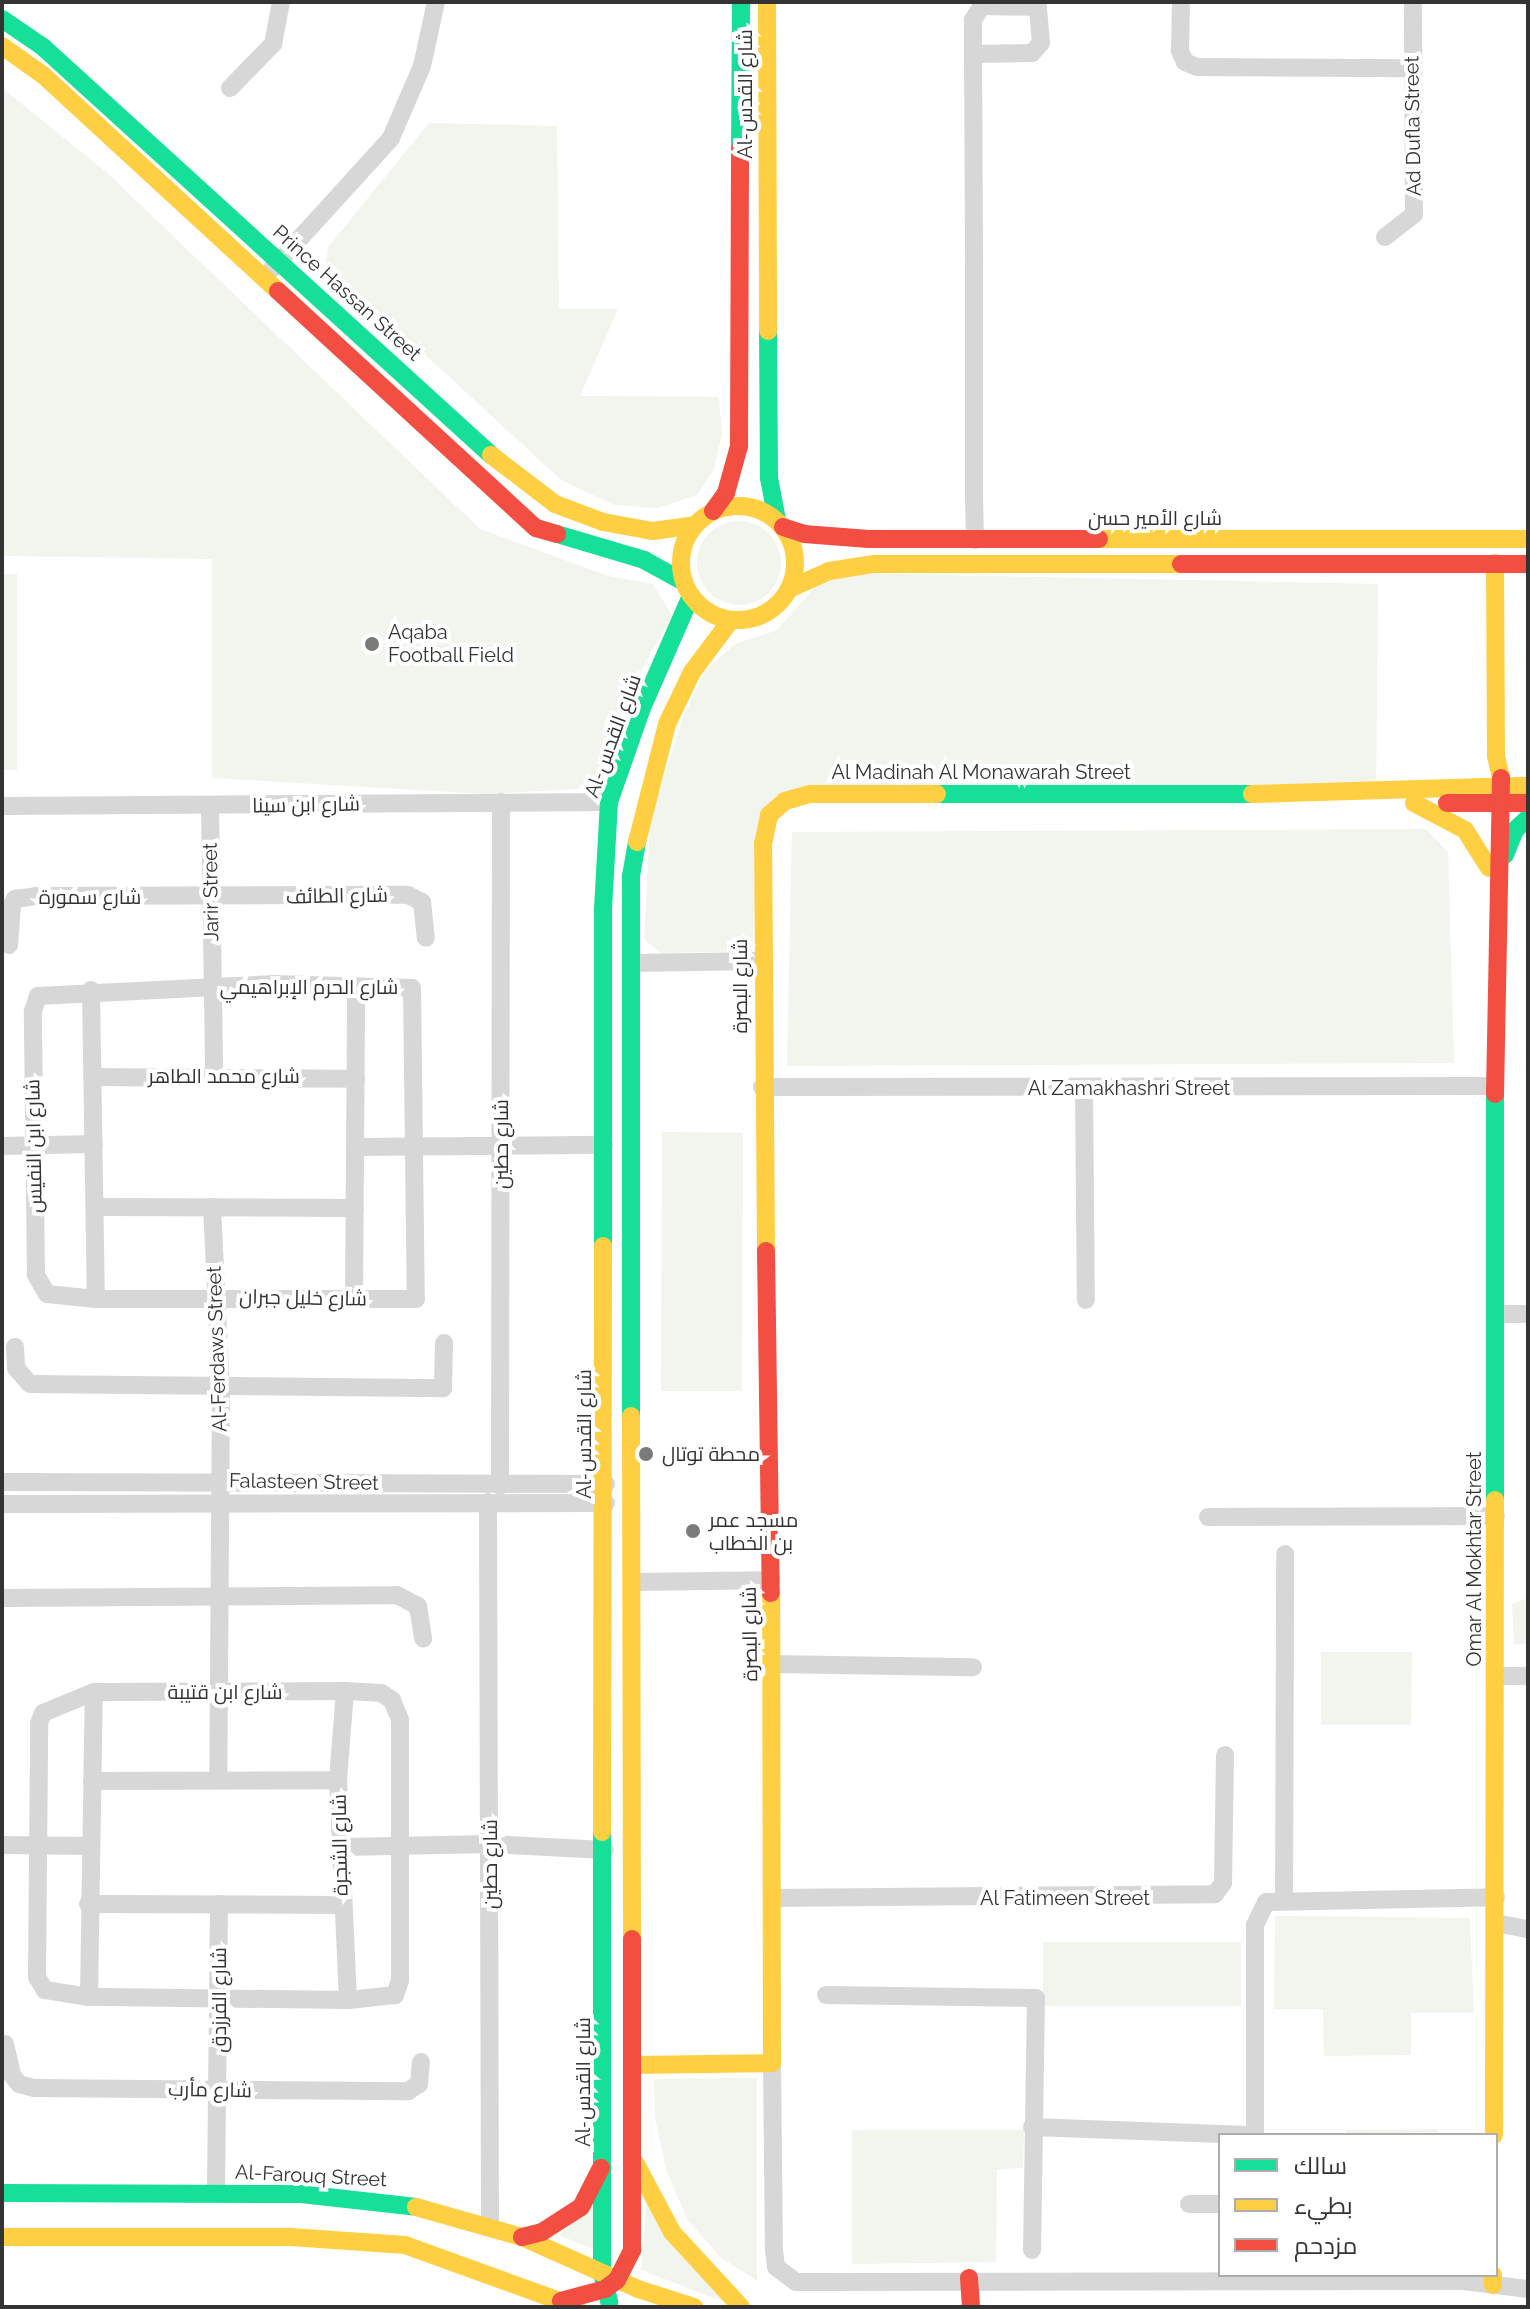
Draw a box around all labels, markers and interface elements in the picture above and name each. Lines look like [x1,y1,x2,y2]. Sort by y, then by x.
street label: Al-شارع القدس [733,29,757,159]
street label: Ad Dufla Street [1400,56,1426,196]
street label: Prince Hassan Street [268,220,426,366]
street label: شارع الأمير حسن [1088,506,1222,530]
place label: Aqaba Football Field [388,620,514,667]
marker: Aqaba Football Field [363,635,381,653]
street label: Al-شارع القدس [580,671,646,801]
street label: Al Madinah Al Monawarah Street [830,760,1132,784]
street label: شارع ابن سينا [252,792,360,818]
street label: Jarir Street [198,842,224,942]
street label: شارع الطائف [286,883,388,909]
street label: شارع سمورة [39,885,141,909]
street label: شارع البصرة [728,939,752,1033]
street label: شارع الحرم الإبراهيمي [220,975,398,999]
street label: شارع محمد الطاهر [148,1064,300,1088]
street label: Al Zamakhashri Street [1027,1076,1231,1100]
street label: شارع ابن النفيس [21,1079,47,1213]
street label: شارع حطين [489,1099,513,1189]
street label: Al-Ferdaws Street [202,1266,232,1432]
street label: شارع خليل جبران [239,1285,367,1311]
street label: Al-شارع القدس [572,1369,596,1499]
place label: محطة توتال [662,1442,760,1466]
marker: محطة توتال [637,1445,655,1463]
street label: Omar Al Mokhtar Street [1462,1450,1486,1668]
street label: Falasteen Street [229,1469,379,1495]
place label: مسجد عمر بن الخطاب [709,1508,798,1555]
marker: مسجد عمر بن الخطاب [684,1522,702,1540]
street label: شارع البصرة [737,1586,763,1682]
street label: شارع ابن قتيبة [168,1680,282,1704]
street label: شارع الشجرة [327,1794,353,1896]
street label: شارع حطين [478,1819,502,1909]
street label: Al Fatimeen Street [980,1886,1150,1910]
street label: شارع الفرزدق [207,1947,231,2053]
street label: Al-شارع القدس [571,2017,595,2147]
street label: شارع مأرب [168,2077,252,2103]
legend [1218,2133,1498,2277]
text: سالك [1294,2151,1347,2180]
street label: Al-Farouq Street [235,2160,387,2192]
text: بطيء [1294,2191,1353,2220]
text: مزدحم [1294,2231,1357,2260]

